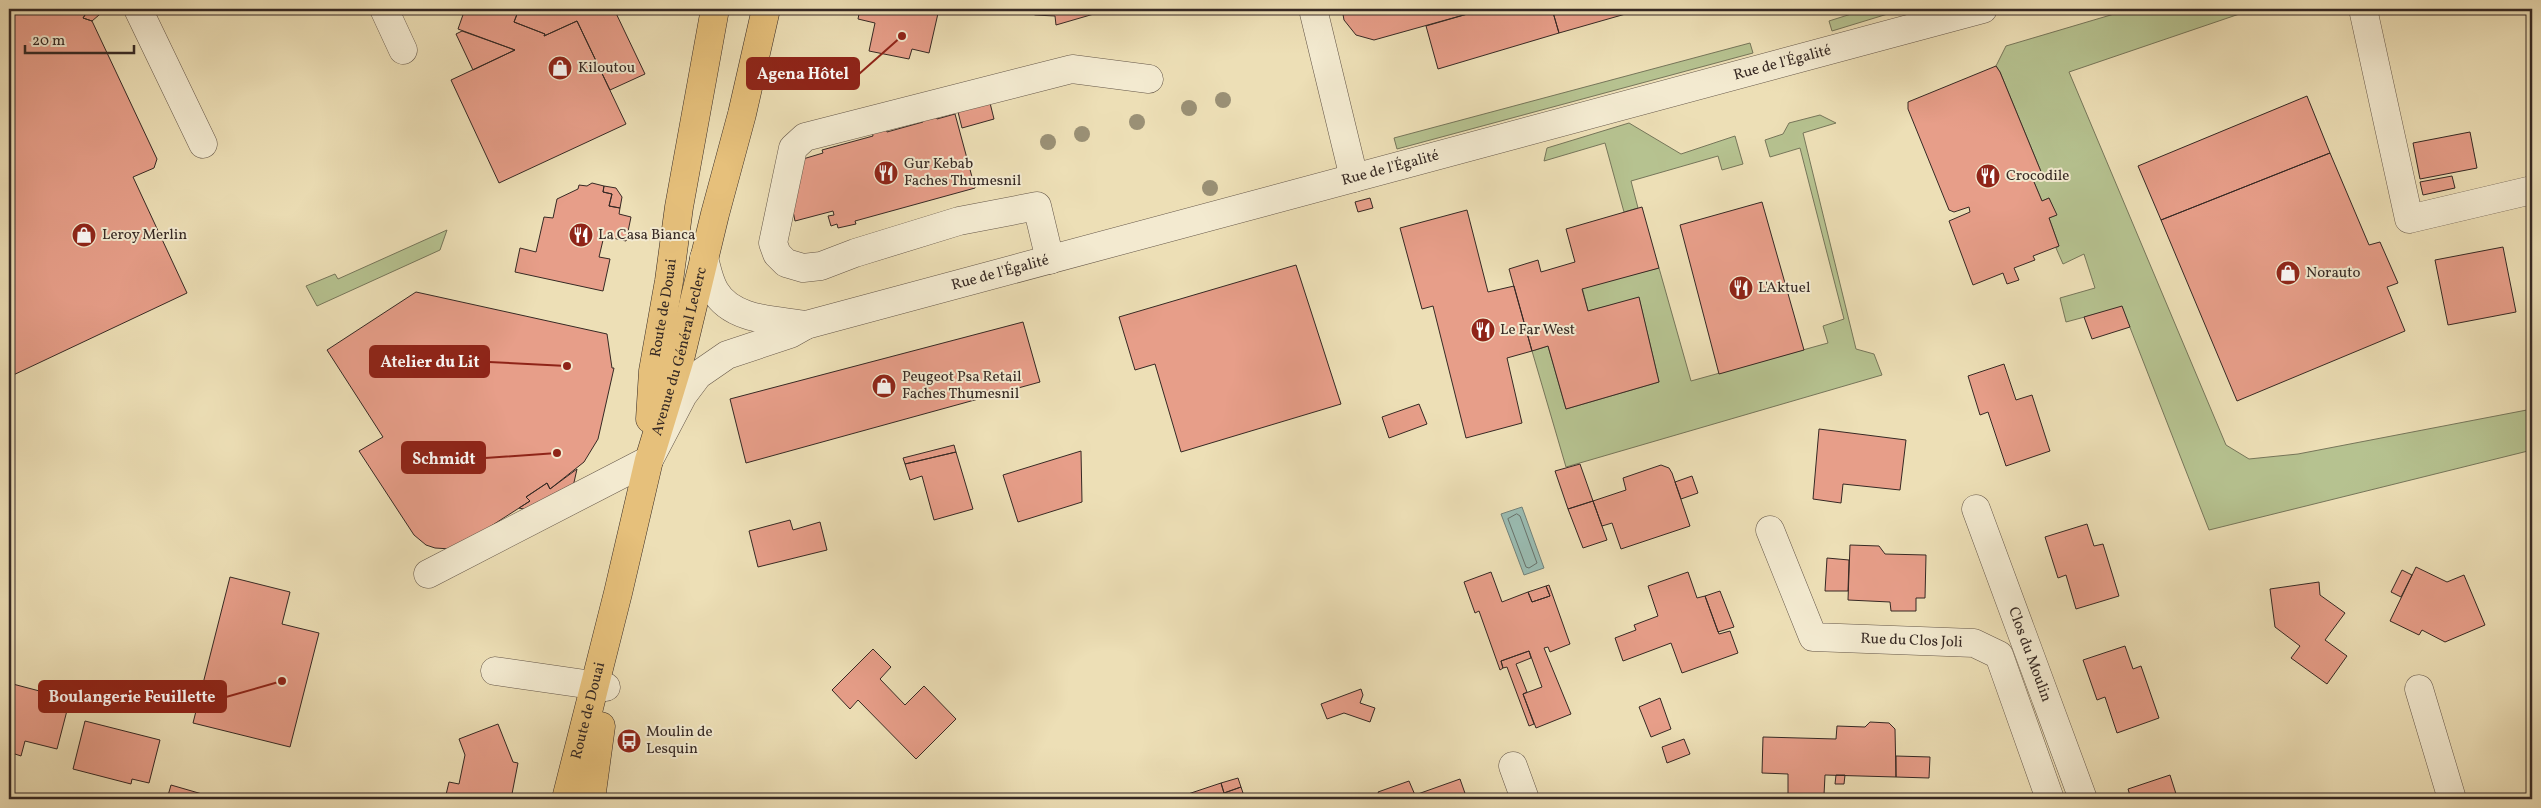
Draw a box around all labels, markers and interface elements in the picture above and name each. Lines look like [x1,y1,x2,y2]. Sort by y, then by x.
scale bar [25,22,134,54]
text: 20 m [32,31,65,52]
street label: Rue de l'Égalité [1731,40,1834,86]
shop icon: Kiloutou [547,55,573,81]
place label: Kiloutou [578,58,635,79]
callout: Agena Hôtel [747,58,859,89]
text: Agena Hôtel [757,64,850,86]
street label: Rue de l'Égalité [1339,145,1441,191]
place label: Gur Kebab Faches Thumesnil [904,154,1021,192]
restaurant icon: Gur Kebab Faches Thumesnil [873,160,899,186]
restaurant icon: Crocodile [1975,163,2001,189]
place label: Crocodile [2006,166,2069,187]
shop icon: Leroy Merlin [71,222,97,248]
restaurant icon: La Casa Bianca [568,222,594,248]
place label: Leroy Merlin [102,225,187,246]
place label: La Casa Bianca [598,225,696,246]
street label: Rue de l'Égalité [949,250,1051,296]
street label: Route de Douai [645,257,682,359]
shop icon: Norauto [2275,260,2301,286]
place label: Norauto [2306,263,2360,284]
street label: Avenue du Général Leclerc [647,265,712,438]
restaurant icon: L'Aktuel [1728,275,1754,301]
place label: L'Aktuel [1758,278,1810,299]
restaurant icon: Le Far West [1470,317,1496,343]
place label: Le Far West [1500,320,1575,341]
callout: Atelier du Lit [370,346,489,377]
text: Atelier du Lit [381,352,479,374]
place label: Peugeot Psa Retail Faches Thumesnil [902,367,1021,405]
shop icon: Peugeot Psa Retail Faches Thumesnil [871,373,897,399]
callout: Schmidt [402,442,485,473]
text: Schmidt [412,449,476,471]
street label: Clos du Moulin [2003,604,2057,705]
street label: Rue du Clos Joli [1860,628,1963,653]
street label: Route de Douai [566,660,611,762]
callout: Boulangerie Feuillette [39,681,226,712]
text: Boulangerie Feuillette [48,687,216,709]
place label: Moulin de Lesquin [646,722,713,760]
bus stop icon: Moulin de Lesquin [616,728,642,754]

